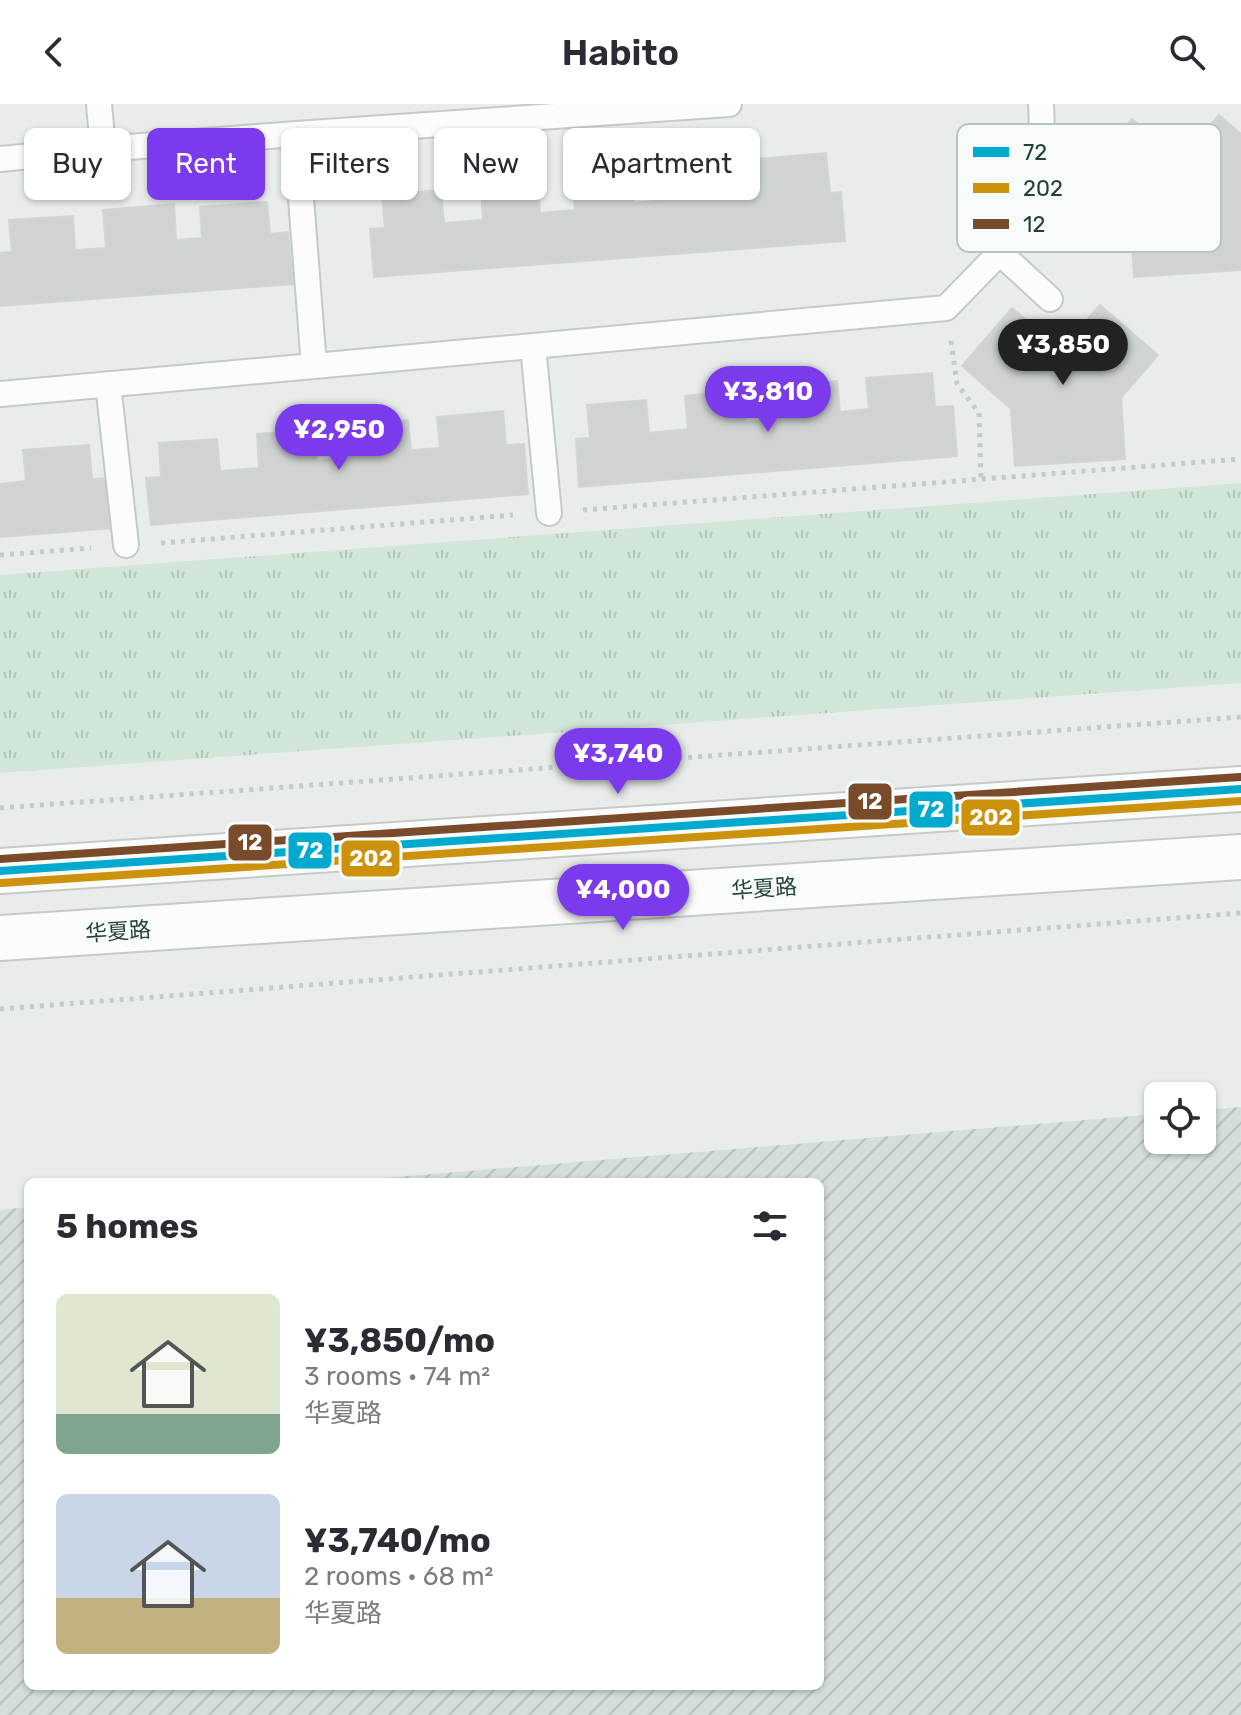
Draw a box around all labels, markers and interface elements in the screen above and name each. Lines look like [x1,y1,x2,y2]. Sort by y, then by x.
icon: back [32,30,76,74]
icon: search [1165,30,1209,74]
text: Habito [562,31,679,74]
legend [957,124,1221,252]
chip: Buy [24,128,131,200]
chip: Rent [147,128,265,200]
chip: Filters [281,128,418,200]
chip: New [434,128,547,200]
chip: Apartment [563,128,760,200]
text: 72 [1023,139,1047,166]
text: 202 [1023,175,1063,202]
text: 12 [1023,211,1045,238]
pin: ¥3,850 [998,319,1128,387]
text: ¥3,850 [1016,329,1110,360]
pin: ¥3,810 [703,366,833,434]
text: ¥3,810 [723,376,813,407]
pin: ¥2,950 [274,404,404,472]
text: ¥2,950 [293,414,385,445]
pin: ¥3,740 [553,728,683,796]
text: ¥3,740 [573,738,664,769]
line badge: 12 [847,782,893,821]
text: 12 [857,788,883,815]
line badge: 72 [908,790,954,829]
text: 72 [918,796,944,823]
line badge: 202 [960,798,1021,837]
text: 202 [969,804,1013,831]
line badge: 12 [227,823,273,862]
text: 12 [237,829,263,856]
line badge: 72 [287,831,333,870]
text: 72 [297,837,323,864]
line badge: 202 [340,839,401,878]
text: 202 [349,845,393,872]
pin: ¥4,000 [558,864,688,932]
street label: 华夏路 [730,873,798,904]
text: ¥4,000 [575,874,671,905]
street label: 华夏路 [84,916,152,947]
map controls [1144,1082,1216,1154]
button: locate [1144,1082,1216,1154]
icon: filters [748,1204,792,1248]
text: 5 homes [56,1206,198,1247]
text: ¥3,850/mo [304,1320,495,1361]
icon: home [120,1326,216,1422]
text: 3 rooms · 74 m² [304,1361,490,1392]
text: 华夏路 [304,1398,382,1429]
text: ¥3,740/mo [304,1520,491,1561]
icon: home [120,1526,216,1622]
text: 2 rooms · 68 m² [304,1561,493,1592]
text: 华夏路 [304,1598,382,1629]

